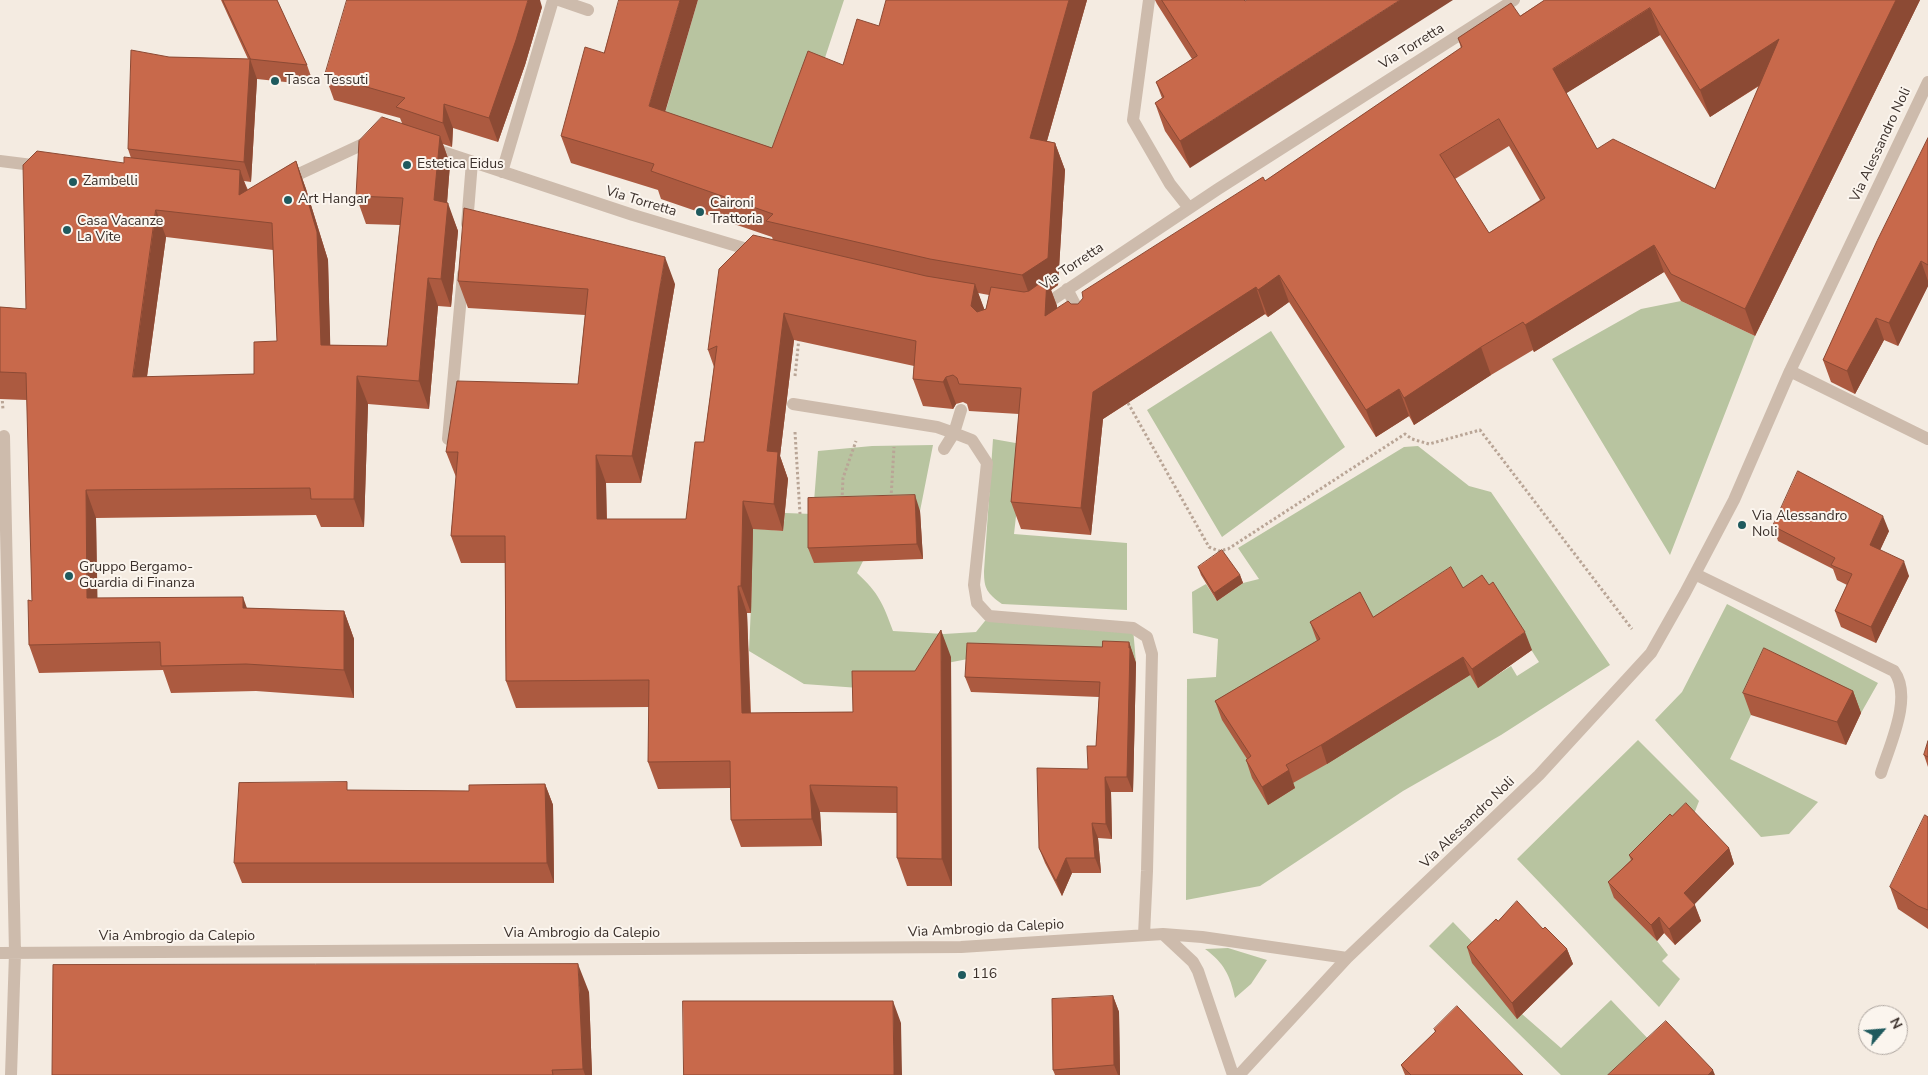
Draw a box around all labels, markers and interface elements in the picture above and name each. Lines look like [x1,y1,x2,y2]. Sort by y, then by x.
street label: Via Torretta [1376,20,1448,74]
place label: Tasca Tessuti [285,73,368,89]
marker: Tasca Tessuti [269,75,281,87]
street label: Via Alessandro Noli [1847,85,1915,205]
place label: Estetica Eidus [417,157,504,173]
marker: Estetica Eidus [401,159,413,171]
place label: Zambelli [83,174,138,190]
marker: Zambelli [67,176,79,188]
street label: Via Torretta [603,183,679,221]
place label: Art Hangar [298,192,369,208]
marker: Art Hangar [282,194,294,206]
place label: Caironi Trattoria [710,196,763,228]
marker: Caironi Trattoria [694,206,706,218]
place label: Casa Vacanze La Vite [77,214,163,246]
marker: Casa Vacanze La Vite [61,224,73,236]
street label: Via Torretta [1037,239,1107,295]
place label: Via Alessandro Noli [1752,509,1847,542]
marker: Via Alessandro Noli [1736,519,1748,531]
place label: Gruppo Bergamo- Guardia di Finanza [79,560,195,592]
marker: Gruppo Bergamo- Guardia di Finanza [63,570,75,582]
street label: Via Alessandro Noli [1417,774,1519,872]
street label: Via Ambrogio da Calepio [908,917,1064,941]
street label: Via Ambrogio da Calepio [504,926,660,942]
street label: Via Ambrogio da Calepio [99,929,255,945]
place label: 116 [972,967,997,983]
marker: 116 [956,969,968,981]
north arrow [1858,1005,1908,1055]
text: N [1885,1014,1907,1032]

